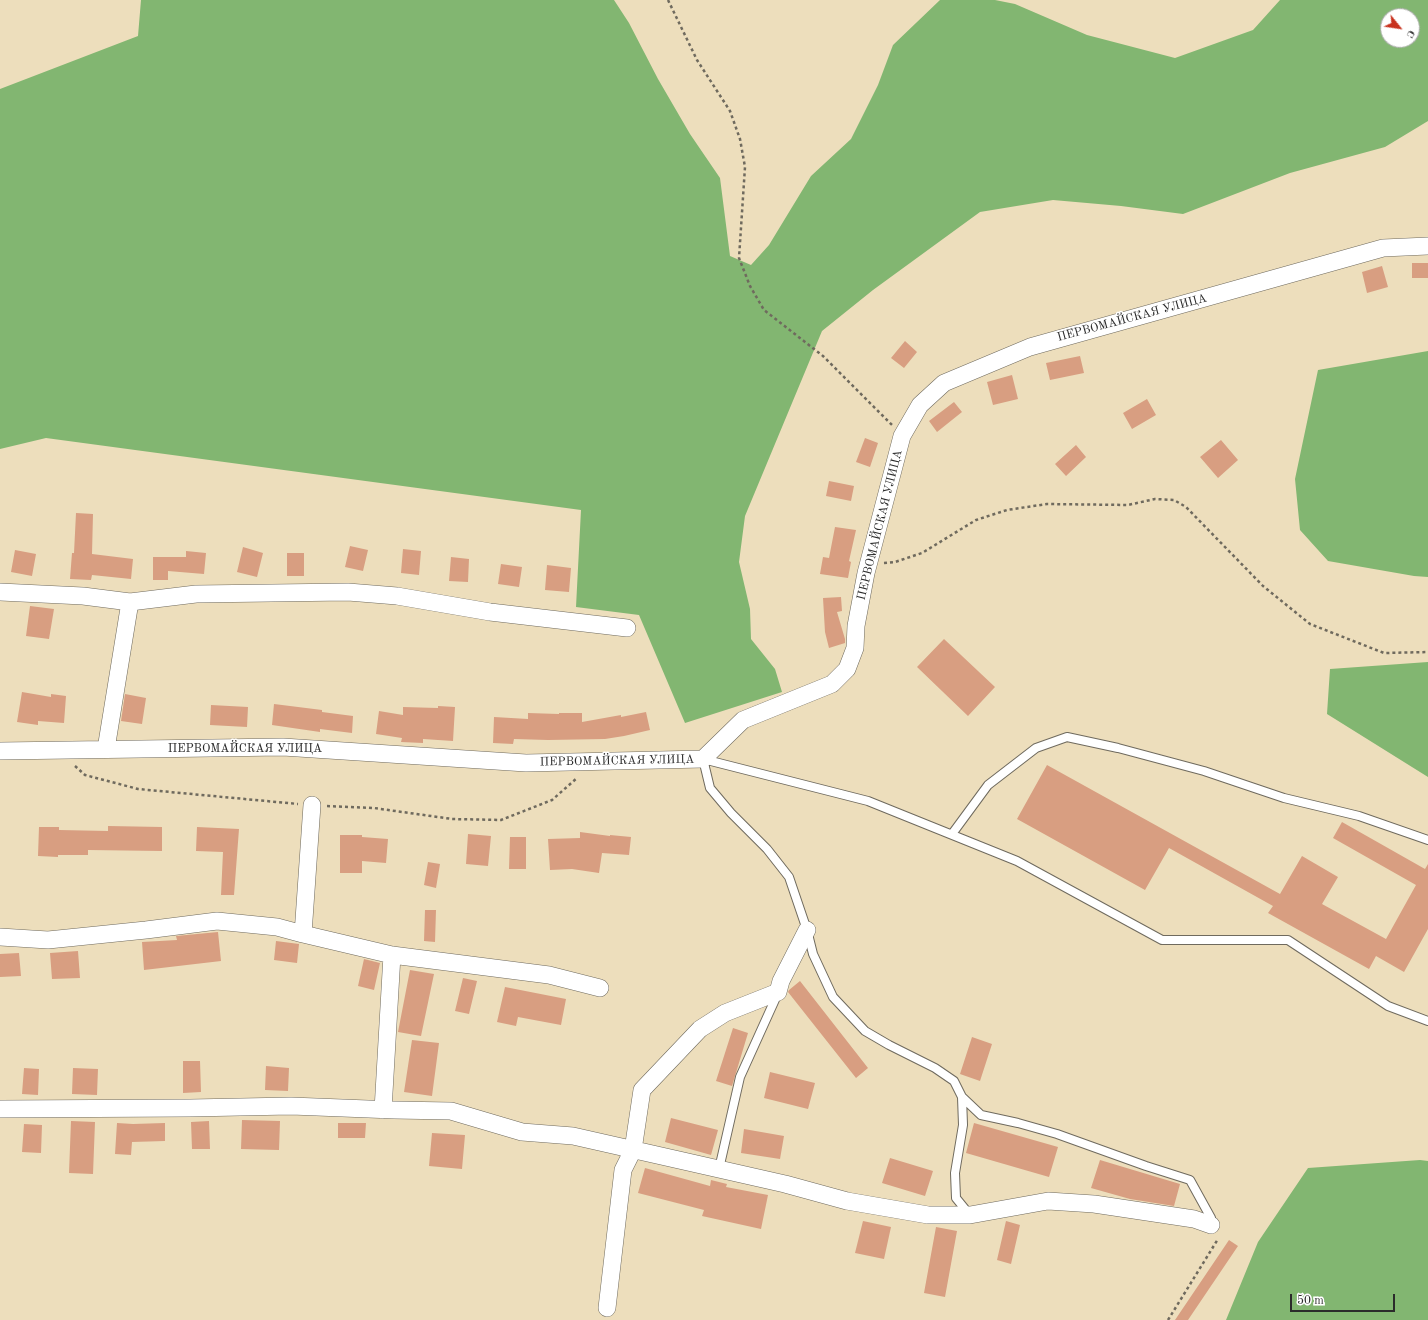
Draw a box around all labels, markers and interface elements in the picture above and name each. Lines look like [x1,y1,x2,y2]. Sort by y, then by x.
north arrow [1380,8,1420,48]
text: С [1403,28,1417,40]
street label: ПЕРВОМАЙСКАЯ УЛИЦА [1055,291,1209,345]
street label: ПЕРВОМАЙСКАЯ УЛИЦА [854,448,906,602]
street label: ПЕРВОМАЙСКАЯ УЛИЦА [168,742,322,756]
street label: ПЕРВОМАЙСКАЯ УЛИЦА [540,752,694,770]
scale bar [1292,1286,1397,1312]
text: 50 m [1297,1295,1324,1307]

